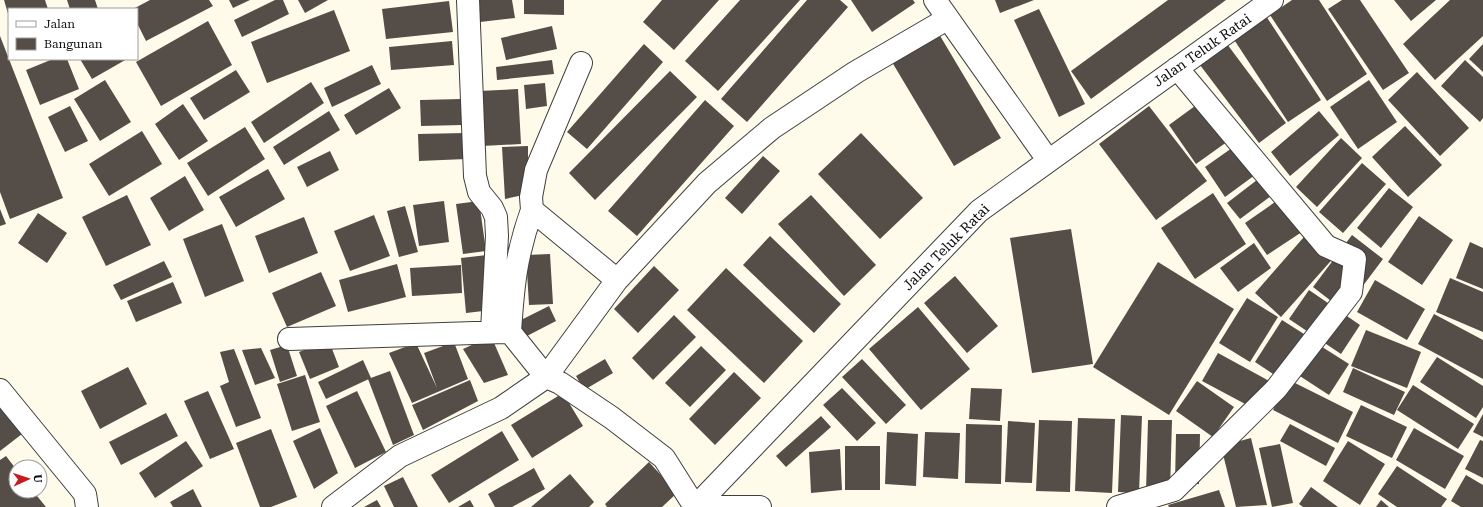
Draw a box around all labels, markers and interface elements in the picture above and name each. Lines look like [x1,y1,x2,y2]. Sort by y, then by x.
legend [8,8,138,60]
street label: Jalan Teluk Ratai [1150,10,1254,90]
text: Jalan [44,17,75,31]
text: Bangunan [44,37,103,51]
street label: Jalan Teluk Ratai [900,200,993,293]
north arrow [8,459,48,499]
text: U [31,474,44,484]

